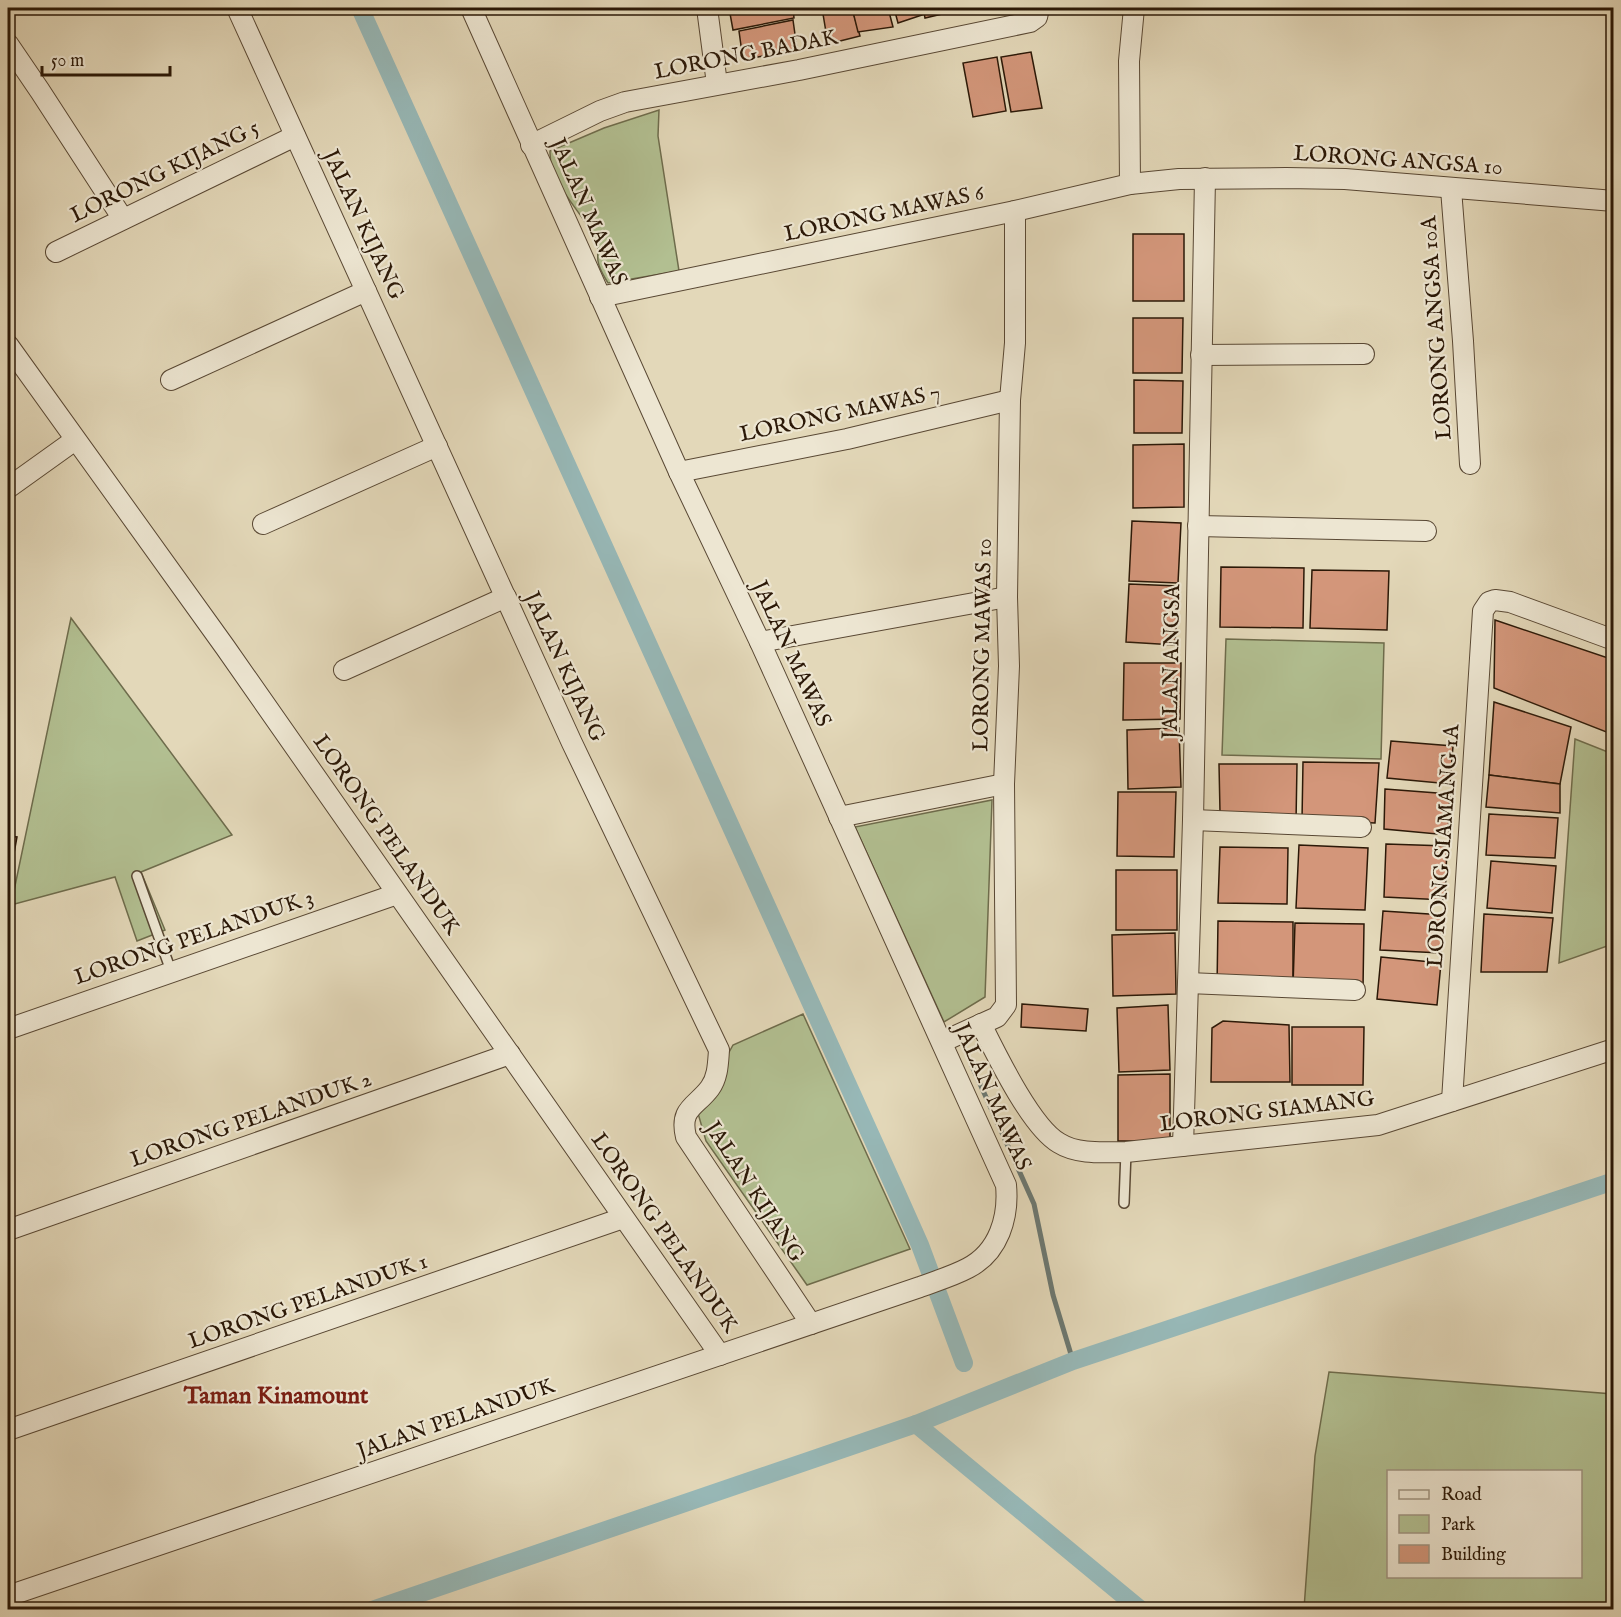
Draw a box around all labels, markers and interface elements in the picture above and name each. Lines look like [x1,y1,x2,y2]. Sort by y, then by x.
street label: LORONG BADAK [652,23,841,87]
scale bar [42,39,170,77]
text: 50 m [51,50,84,73]
street label: LORONG KIJANG 5 [66,114,264,230]
street label: JALAN MAWAS [542,131,633,290]
street label: LORONG ANGSA 10 [1292,140,1504,182]
street label: JALAN KIJANG [315,143,410,305]
street label: LORONG MAWAS 6 [781,179,987,249]
street label: LORONG ANGSA 10A [1415,214,1459,441]
street label: LORONG MAWAS 7 [737,379,943,449]
street label: LORONG MAWAS 10 [967,538,999,752]
street label: JALAN MAWAS [744,574,837,732]
street label: JALAN ANGSA [1157,583,1187,743]
street label: JALAN KIJANG [516,585,611,747]
street label: LORONG SIAMANG 1A [1422,722,1467,969]
street label: LORONG PELANDUK [306,729,466,942]
street label: LORONG PELANDUK 3 [71,884,317,992]
street label: JALAN MAWAS [946,1016,1037,1175]
street label: LORONG PELANDUK 2 [127,1066,375,1174]
street label: LORONG SIAMANG [1158,1085,1377,1139]
street label: JALAN KIJANG [696,1114,810,1268]
street label: LORONG PELANDUK [584,1127,744,1340]
street label: LORONG PELANDUK 1 [185,1248,431,1356]
street label: JALAN PELANDUK [351,1372,559,1467]
district label: Taman Kinamount [183,1381,369,1412]
legend [1387,1470,1582,1578]
text: Road [1441,1484,1482,1507]
text: Park [1441,1514,1476,1537]
text: Building [1441,1544,1506,1567]

